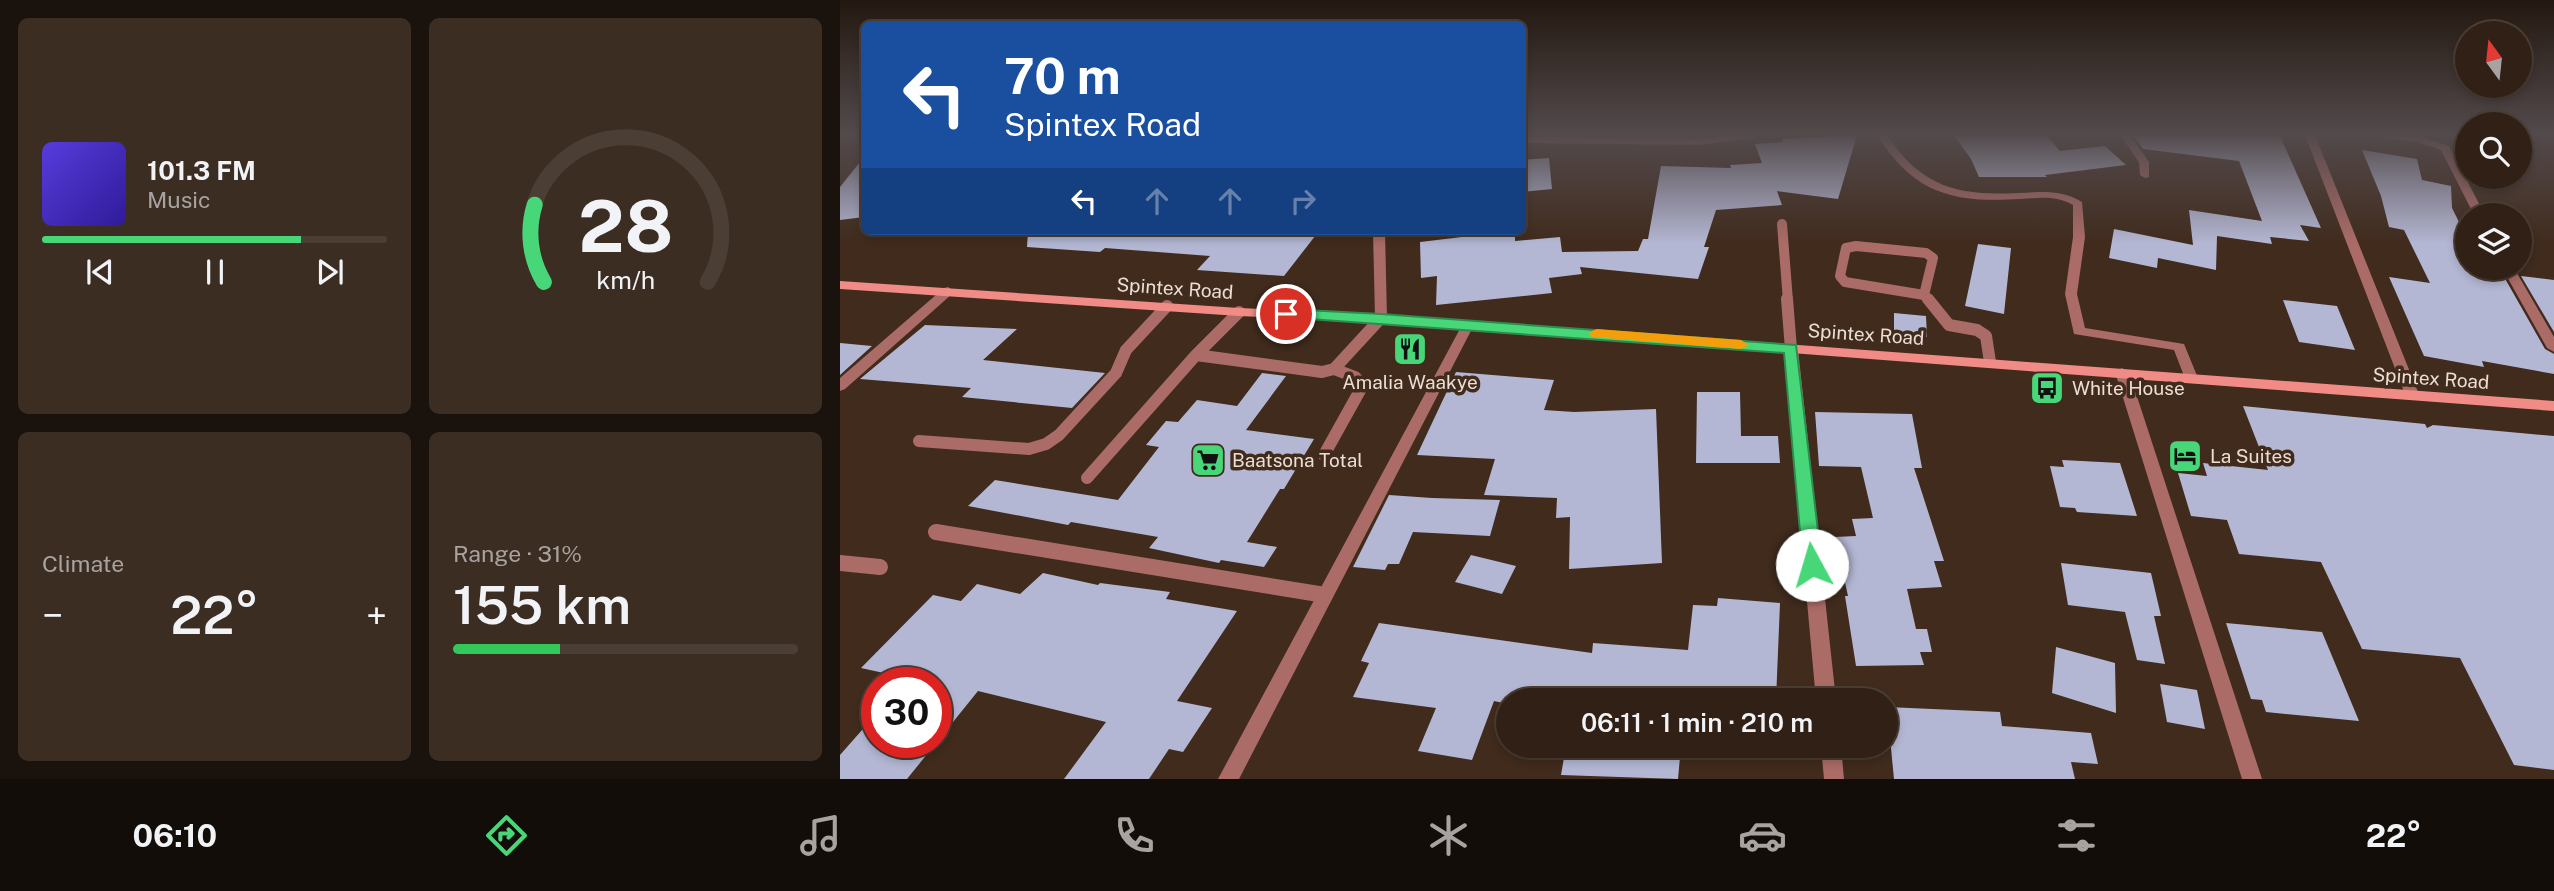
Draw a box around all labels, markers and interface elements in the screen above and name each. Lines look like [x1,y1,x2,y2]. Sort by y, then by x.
north arrow [2455,21,2532,98]
map controls [2455,21,2532,280]
text: 70 m [1004,47,1121,105]
icon: left [889,49,980,140]
text: Spintex Road [1004,106,1201,143]
button: search [2455,112,2532,189]
text: 101.3 FM [147,155,256,186]
icon: left [1065,182,1103,220]
icon: ahead [1138,182,1176,220]
icon: ahead [1211,182,1249,220]
icon: right [1284,182,1322,220]
text: 28 [578,184,673,269]
text: Music [147,186,211,213]
button: layers [2455,203,2532,280]
icon: previous [81,253,119,291]
icon: pause [196,253,234,291]
icon: next [311,253,349,291]
text: km/h [596,265,655,295]
street label: Spintex Road [1116,273,1234,303]
pin [1256,284,1316,344]
icon: arrive [1267,295,1305,333]
street label: Spintex Road [1807,319,1925,349]
restaurant icon: Amalia Waakye [1391,330,1429,368]
street label: Spintex Road [2372,363,2490,393]
bus stop icon: White House [2028,369,2066,407]
place label: Amalia Waakye [1342,371,1478,393]
place label: White House [2072,377,2185,399]
hotel icon: La Suites [2166,437,2204,475]
supermarket icon: Baatsona Total [1189,441,1227,479]
place label: La Suites [2210,445,2292,467]
place label: Baatsona Total [1232,449,1363,471]
position arrow [1775,528,1849,602]
text: Range · 31% [453,540,582,567]
text: Climate [42,550,124,577]
text: 155 km [453,575,631,636]
text: 22° [170,585,259,646]
text: − [42,593,63,638]
text: + [366,593,387,638]
speed limit sign: 30 [861,667,952,758]
text: 06:11 · 1 min · 210 m [1581,707,1813,738]
icon: directions [482,811,531,860]
icon: music [796,811,845,860]
icon: phone [1110,811,1159,860]
icon: climate [1424,811,1473,860]
icon: car [1738,811,1787,860]
icon: filters [2052,811,2101,860]
text: 06:10 [132,817,217,854]
text: 22° [2366,817,2421,854]

